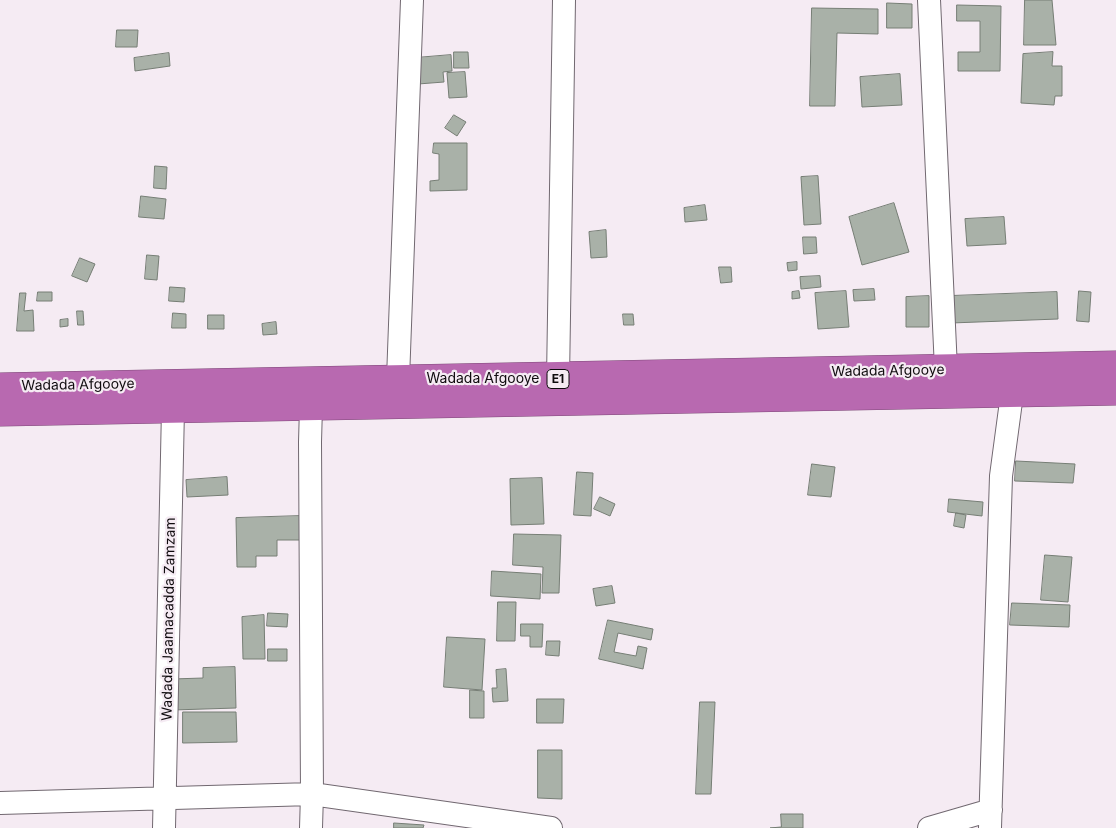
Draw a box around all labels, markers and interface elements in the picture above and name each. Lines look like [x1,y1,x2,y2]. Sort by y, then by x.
street label: Wadada Afgooye [831,362,945,380]
road number: E1 [547,369,569,388]
street label: Wadada Afgooye [426,371,540,387]
street label: Wadada Afgooye [21,376,135,394]
street label: Wadada Jaamacadda Zamzam [159,517,179,721]

